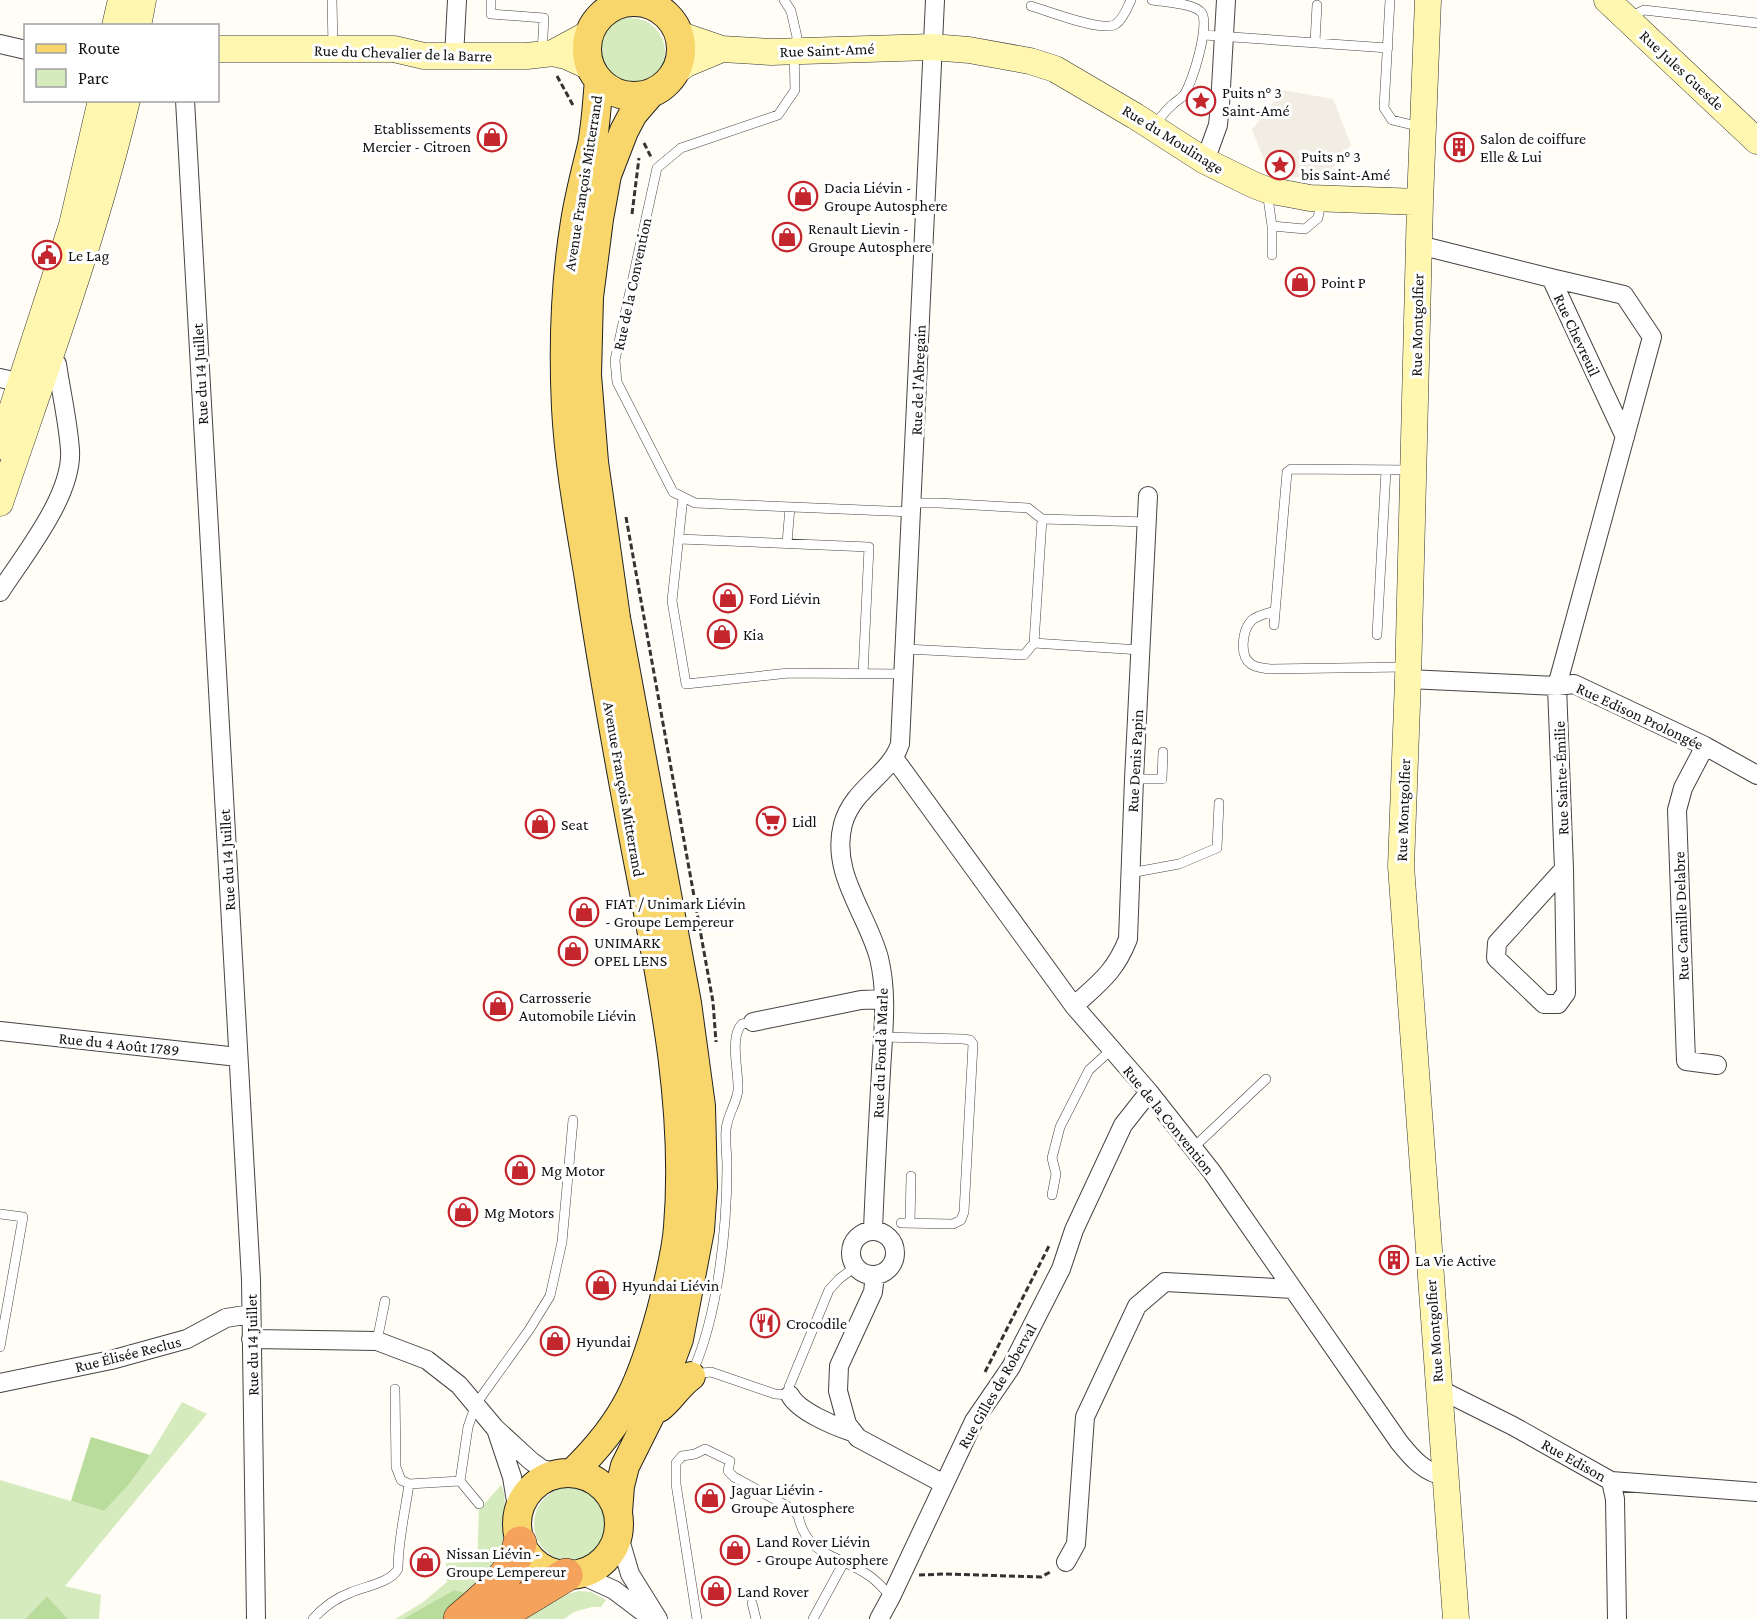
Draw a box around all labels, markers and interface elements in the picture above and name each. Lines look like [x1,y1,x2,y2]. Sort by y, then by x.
legend [24,24,219,102]
street label: Rue Jules Guesde [1636,27,1727,114]
text: Route [78,38,120,58]
street label: Rue Saint-Amé [779,40,875,60]
street label: Rue du Chevalier de la Barre [314,41,492,65]
text: Parc [78,68,109,88]
place label: Puits n° 3 Saint-Amé [1222,84,1290,119]
place icon: Puits n° 3 Saint-Amé [1185,85,1217,117]
street label: Avenue François Mitterrand [561,93,606,272]
street label: Rue du Moulinage [1119,101,1227,178]
place label: Etablissements Mercier - Citroen [362,120,471,155]
shop icon: Etablissements Mercier - Citroen [476,121,508,153]
place label: Salon de coiffure Elle & Lui [1480,130,1586,165]
building icon: Salon de coiffure Elle & Lui [1443,131,1475,163]
place label: Puits n° 3 bis Saint-Amé [1301,148,1390,183]
place icon: Puits n° 3 bis Saint-Amé [1264,149,1296,181]
place label: Dacia Liévin - Groupe Autosphere [824,179,948,215]
shop icon: Dacia Liévin - Groupe Autosphere [787,180,819,212]
street label: Rue de la Convention [610,216,654,352]
place label: Renault Lievin - Groupe Autosphere [808,220,932,256]
shop icon: Renault Lievin - Groupe Autosphere [771,221,803,253]
public building icon: Le Lag [31,239,63,271]
place label: Le Lag [68,247,109,265]
shop icon: Point P [1284,266,1316,298]
street label: Rue Montgolfier [1408,273,1427,377]
place label: Point P [1321,274,1366,291]
street label: Rue Chevreuil [1551,291,1603,379]
street label: Rue du 14 Juillet [189,322,212,425]
street label: Rue de l'Abregain [908,324,929,436]
shop icon: Ford Liévin [712,582,744,614]
place label: Ford Liévin [749,590,821,607]
shop icon: Kia [706,618,738,650]
place label: Kia [743,626,764,643]
street label: Rue Edison Prolongée [1573,679,1706,754]
street label: Avenue François Mitterrand [599,700,648,879]
street label: Rue Denis Papin [1124,709,1147,813]
street label: Rue Sainte-Émilie [1551,721,1571,835]
street label: Rue Montgolfier [1393,758,1414,862]
supermarket icon: Lidl [755,805,787,837]
street label: Rue du 14 Juillet [216,808,239,911]
shop icon: Seat [524,808,556,840]
place label: Lidl [792,813,817,830]
place label: Seat [561,816,589,833]
street label: Rue Camille Delabre [1670,851,1692,981]
place label: FIAT / Unimark Liévin - Groupe Lempereur [605,895,746,931]
shop icon: FIAT / Unimark Liévin - Groupe Lempereur [568,896,600,928]
place label: UNIMARK OPEL LENS [594,934,667,969]
shop icon: UNIMARK OPEL LENS [557,935,589,967]
street label: Rue du Fond à Marle [869,988,891,1118]
place label: Carrosserie Automobile Liévin [519,989,637,1024]
shop icon: Carrosserie Automobile Liévin [482,990,514,1022]
street label: Rue du 4 Août 1789 [58,1029,180,1059]
street label: Rue de la Convention [1120,1062,1218,1178]
shop icon: Mg Motor [504,1154,536,1186]
place label: Mg Motor [541,1162,605,1180]
shop icon: Mg Motors [447,1196,479,1228]
place label: Mg Motors [484,1204,554,1222]
building icon: La Vie Active [1378,1244,1410,1276]
place label: La Vie Active [1415,1252,1496,1269]
shop icon: Hyundai Liévin [585,1269,617,1301]
place label: Hyundai Liévin [622,1277,720,1295]
street label: Rue Montgolfier [1422,1279,1447,1383]
street label: Rue du 14 Juillet [243,1293,262,1396]
restaurant icon: Crocodile [749,1307,781,1339]
place label: Crocodile [786,1315,847,1332]
street label: Rue Gilles de Roberval [954,1321,1040,1451]
shop icon: Hyundai [539,1325,571,1357]
street label: Rue Élisée Reclus [73,1333,183,1375]
place label: Hyundai [576,1333,631,1351]
street label: Rue Edison [1539,1435,1610,1485]
place label: Jaguar Liévin - Groupe Autosphere [729,1481,855,1517]
shop icon: Jaguar Liévin - Groupe Autosphere [694,1482,726,1514]
place label: Land Rover Liévin - Groupe Autosphere [756,1533,888,1569]
shop icon: Land Rover Liévin - Groupe Autosphere [719,1534,751,1566]
place label: Nissan Liévin - Groupe Lempereur [446,1545,566,1581]
shop icon: Nissan Liévin - Groupe Lempereur [409,1546,441,1578]
shop icon: Land Rover [700,1575,732,1607]
place label: Land Rover [737,1583,809,1600]

